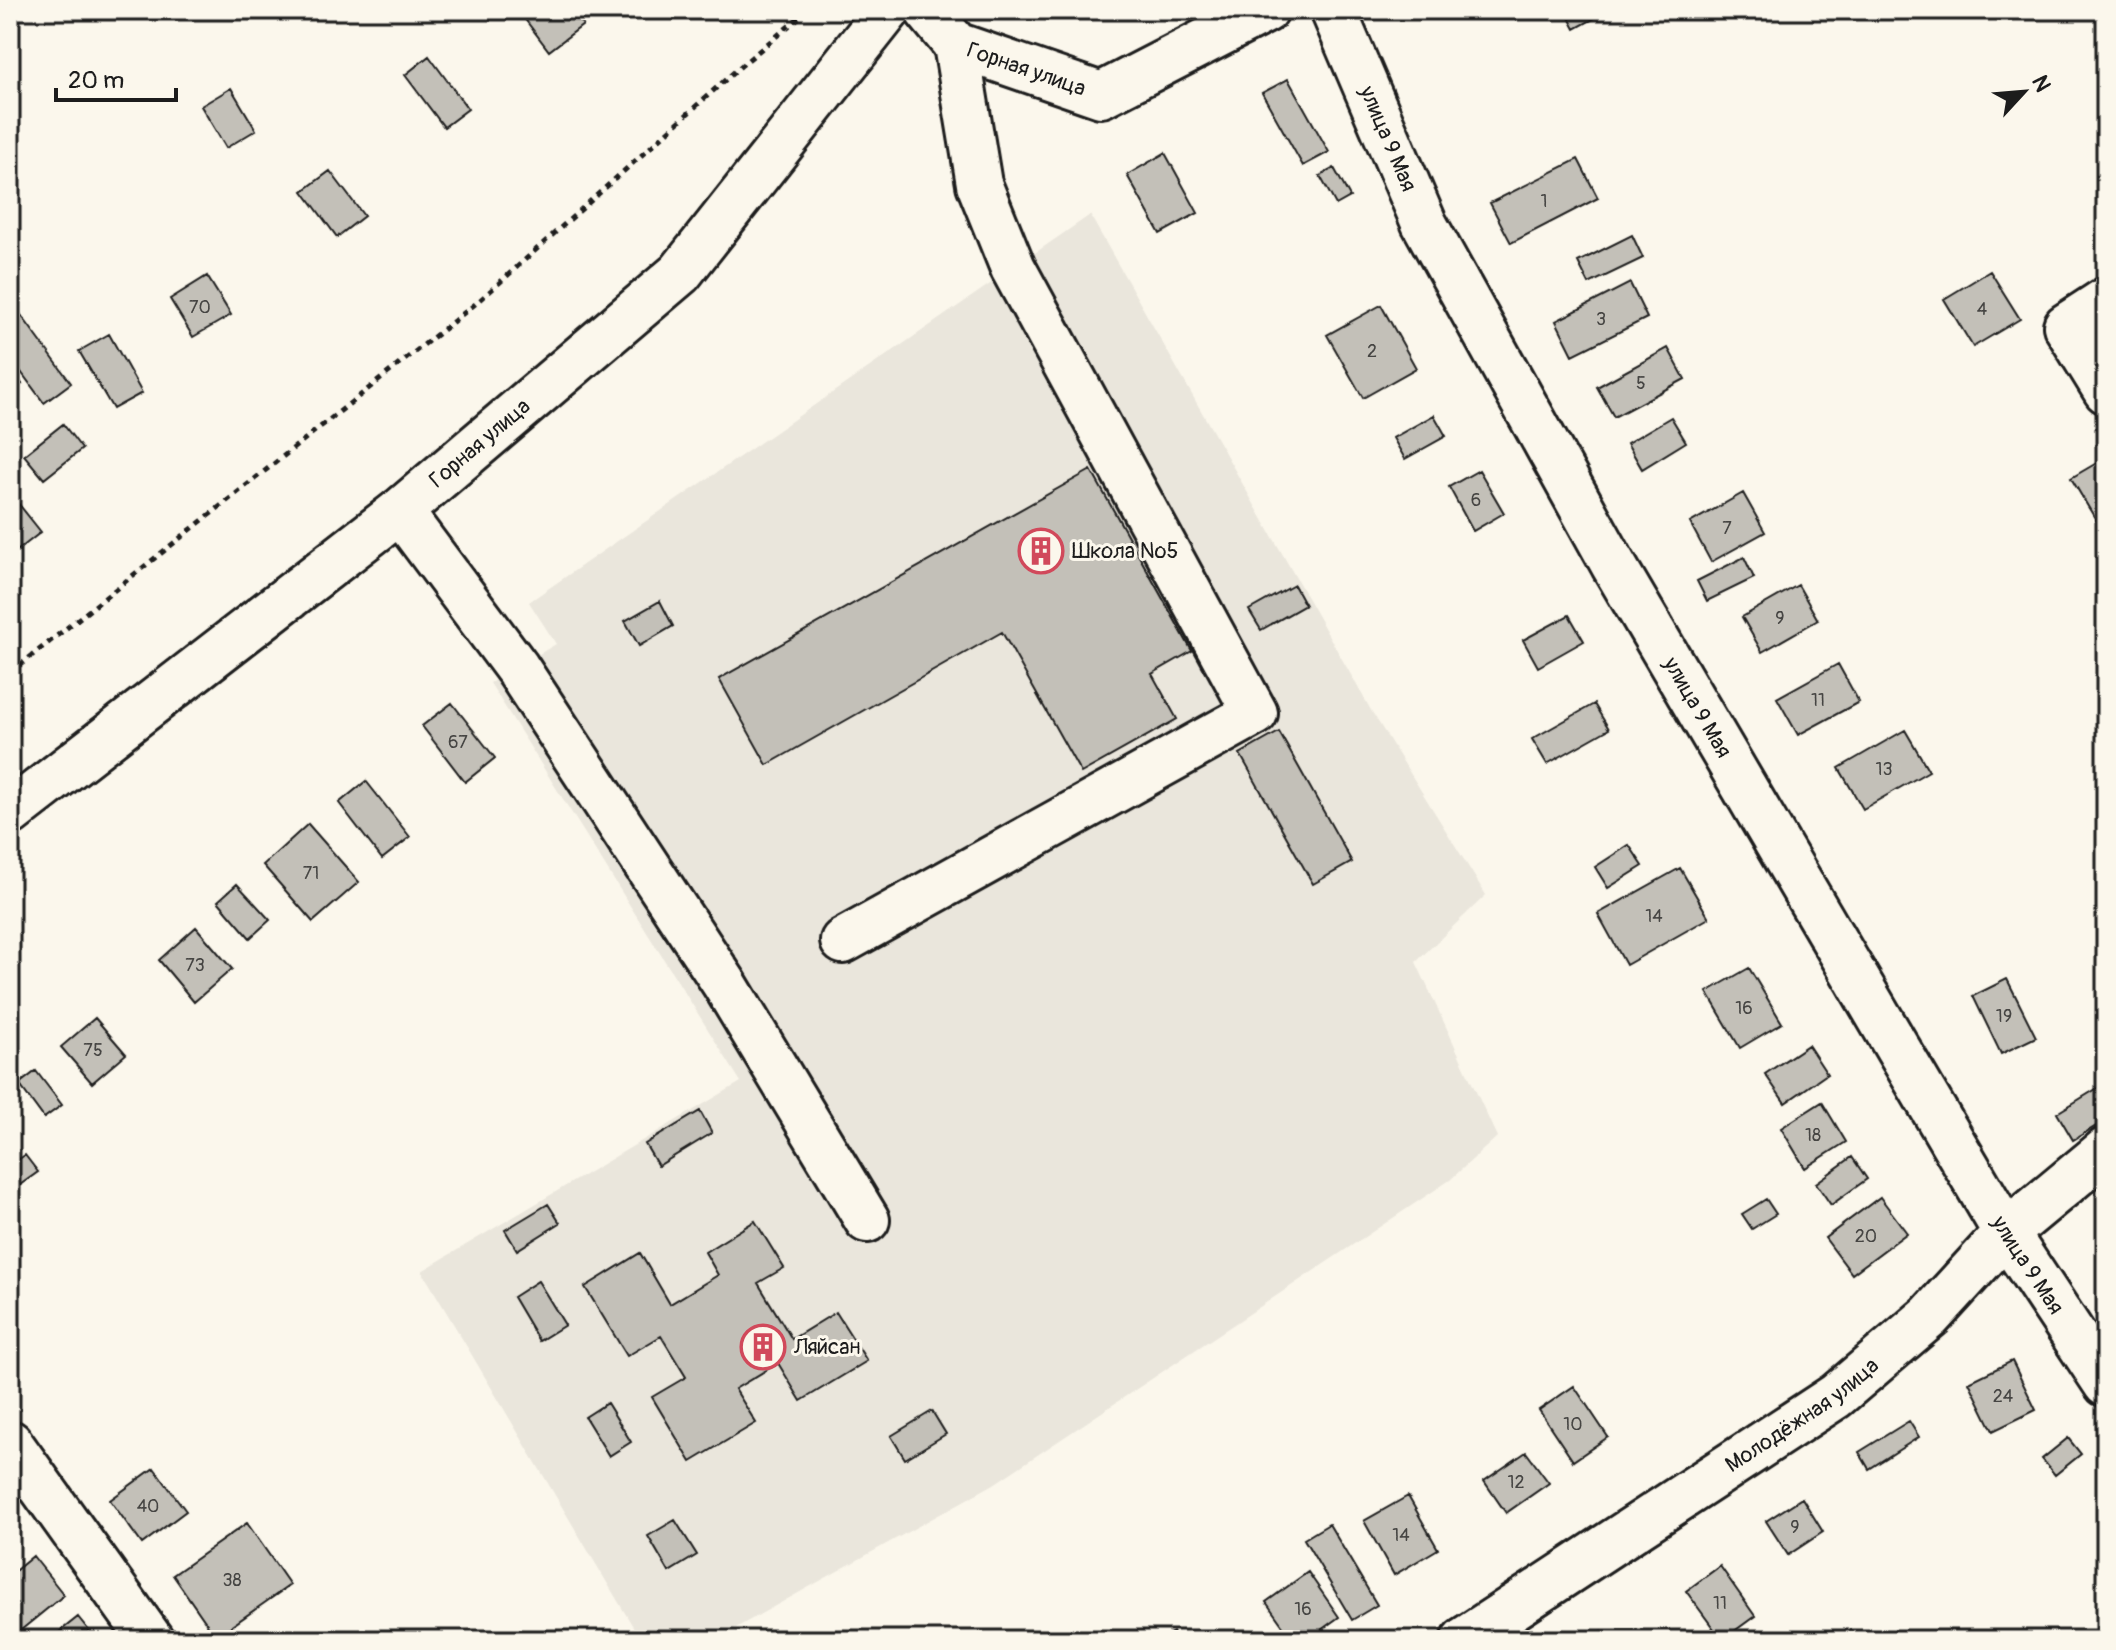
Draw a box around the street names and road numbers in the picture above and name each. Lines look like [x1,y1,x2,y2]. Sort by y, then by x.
street label: Горная улица [963,36,1090,103]
street label: улица 9 Мая [1353,81,1423,196]
street label: Горная улица [424,392,536,494]
street label: улица 9 Мая [1656,651,1738,763]
street label: улица 9 Мая [1985,1210,2070,1320]
street label: Молодёжная улица [1720,1352,1885,1479]

